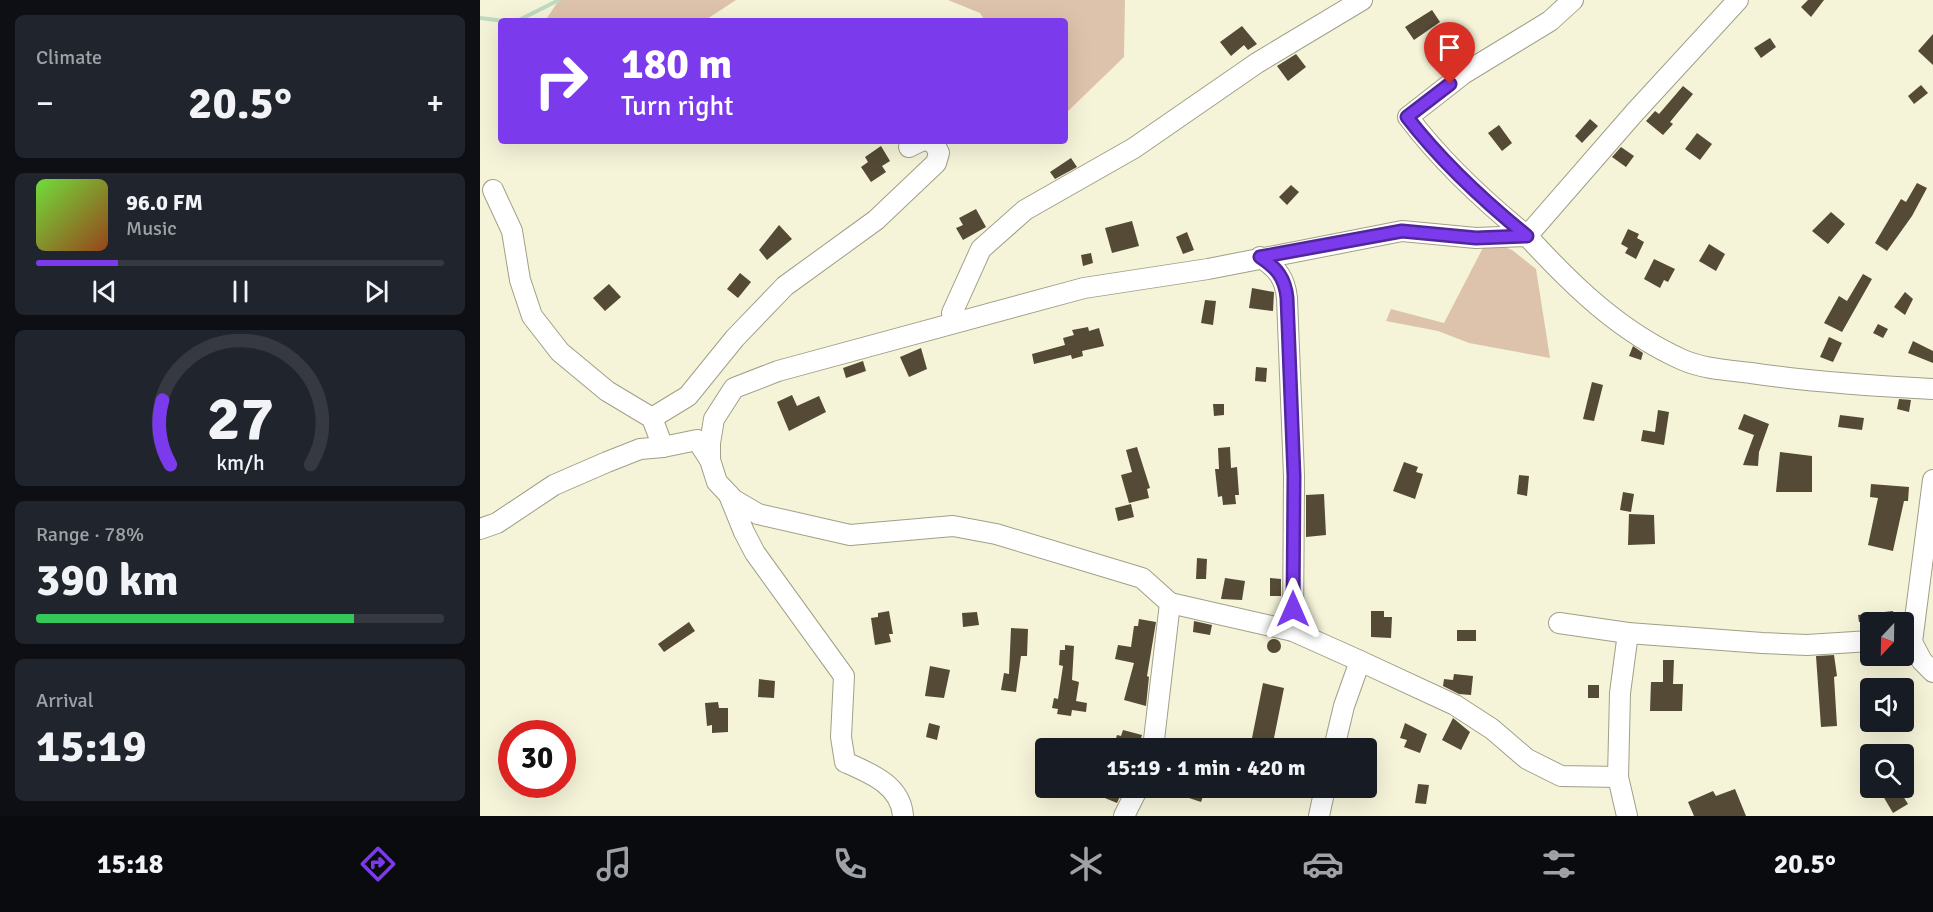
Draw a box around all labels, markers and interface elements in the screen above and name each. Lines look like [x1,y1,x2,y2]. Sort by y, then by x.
pin [1424,22,1475,84]
icon: arrive [1433,31,1466,64]
text: 180 m [621,39,732,90]
icon: right [522,42,600,120]
text: Climate [36,45,102,70]
text: 20.5° [188,76,292,131]
text: − [36,83,54,124]
text: + [426,83,444,124]
text: Turn right [621,90,734,123]
text: 96.0 FM [126,189,203,216]
text: Music [126,216,177,241]
icon: previous [88,275,121,308]
icon: pause [224,275,257,308]
icon: next [360,275,393,308]
text: 27 [206,380,274,457]
text: km/h [216,450,264,476]
text: Range · 78% [36,522,144,547]
text: 390 km [36,553,179,608]
position arrow [1261,577,1325,641]
north arrow [1860,612,1914,666]
map controls [1860,612,1914,798]
button: sound [1860,678,1914,732]
text: Arrival [36,688,94,713]
text: 15:19 [36,719,146,774]
speed limit sign: 30 [498,720,576,798]
button: search [1860,744,1914,798]
text: 15:19 · 1 min · 420 m [1106,754,1306,781]
icon: directions [357,843,399,885]
icon: music [593,843,635,885]
icon: phone [829,843,871,885]
icon: climate [1065,843,1107,885]
icon: car [1302,843,1344,885]
icon: filters [1538,843,1580,885]
text: 15:18 [97,848,163,881]
text: 20.5° [1774,848,1836,881]

